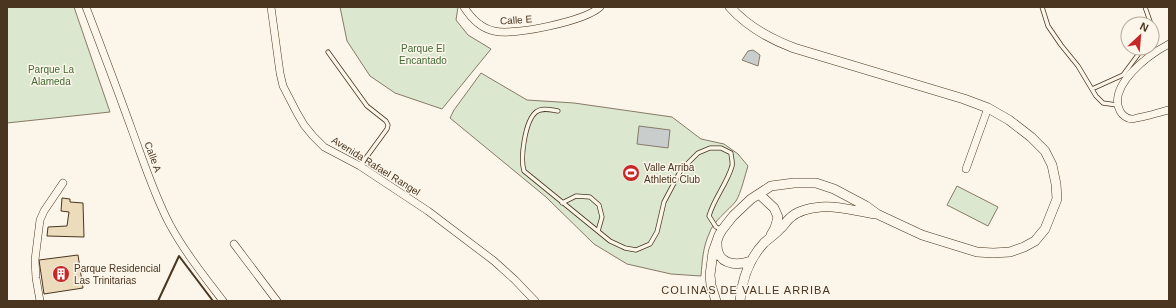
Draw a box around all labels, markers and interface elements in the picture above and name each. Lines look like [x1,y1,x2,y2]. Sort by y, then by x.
street label: Calle E [500,13,533,27]
north arrow [1120,16,1160,56]
text: N [1138,20,1151,34]
park label: Parque El Encantado [399,43,447,66]
park label: Parque La Alameda [28,64,75,87]
street label: Avenida Rafael Rangel [330,134,422,198]
street label: Calle A [142,140,164,174]
place label: Valle Arriba Athletic Club [644,162,701,185]
sports icon: Valle Arriba Athletic Club [621,163,641,183]
place label: Parque Residencial Las Trinitarias [74,263,161,286]
building icon: Parque Residencial Las Trinitarias [51,264,71,284]
district label: COLINAS DE VALLE ARRIBA [661,284,831,296]

